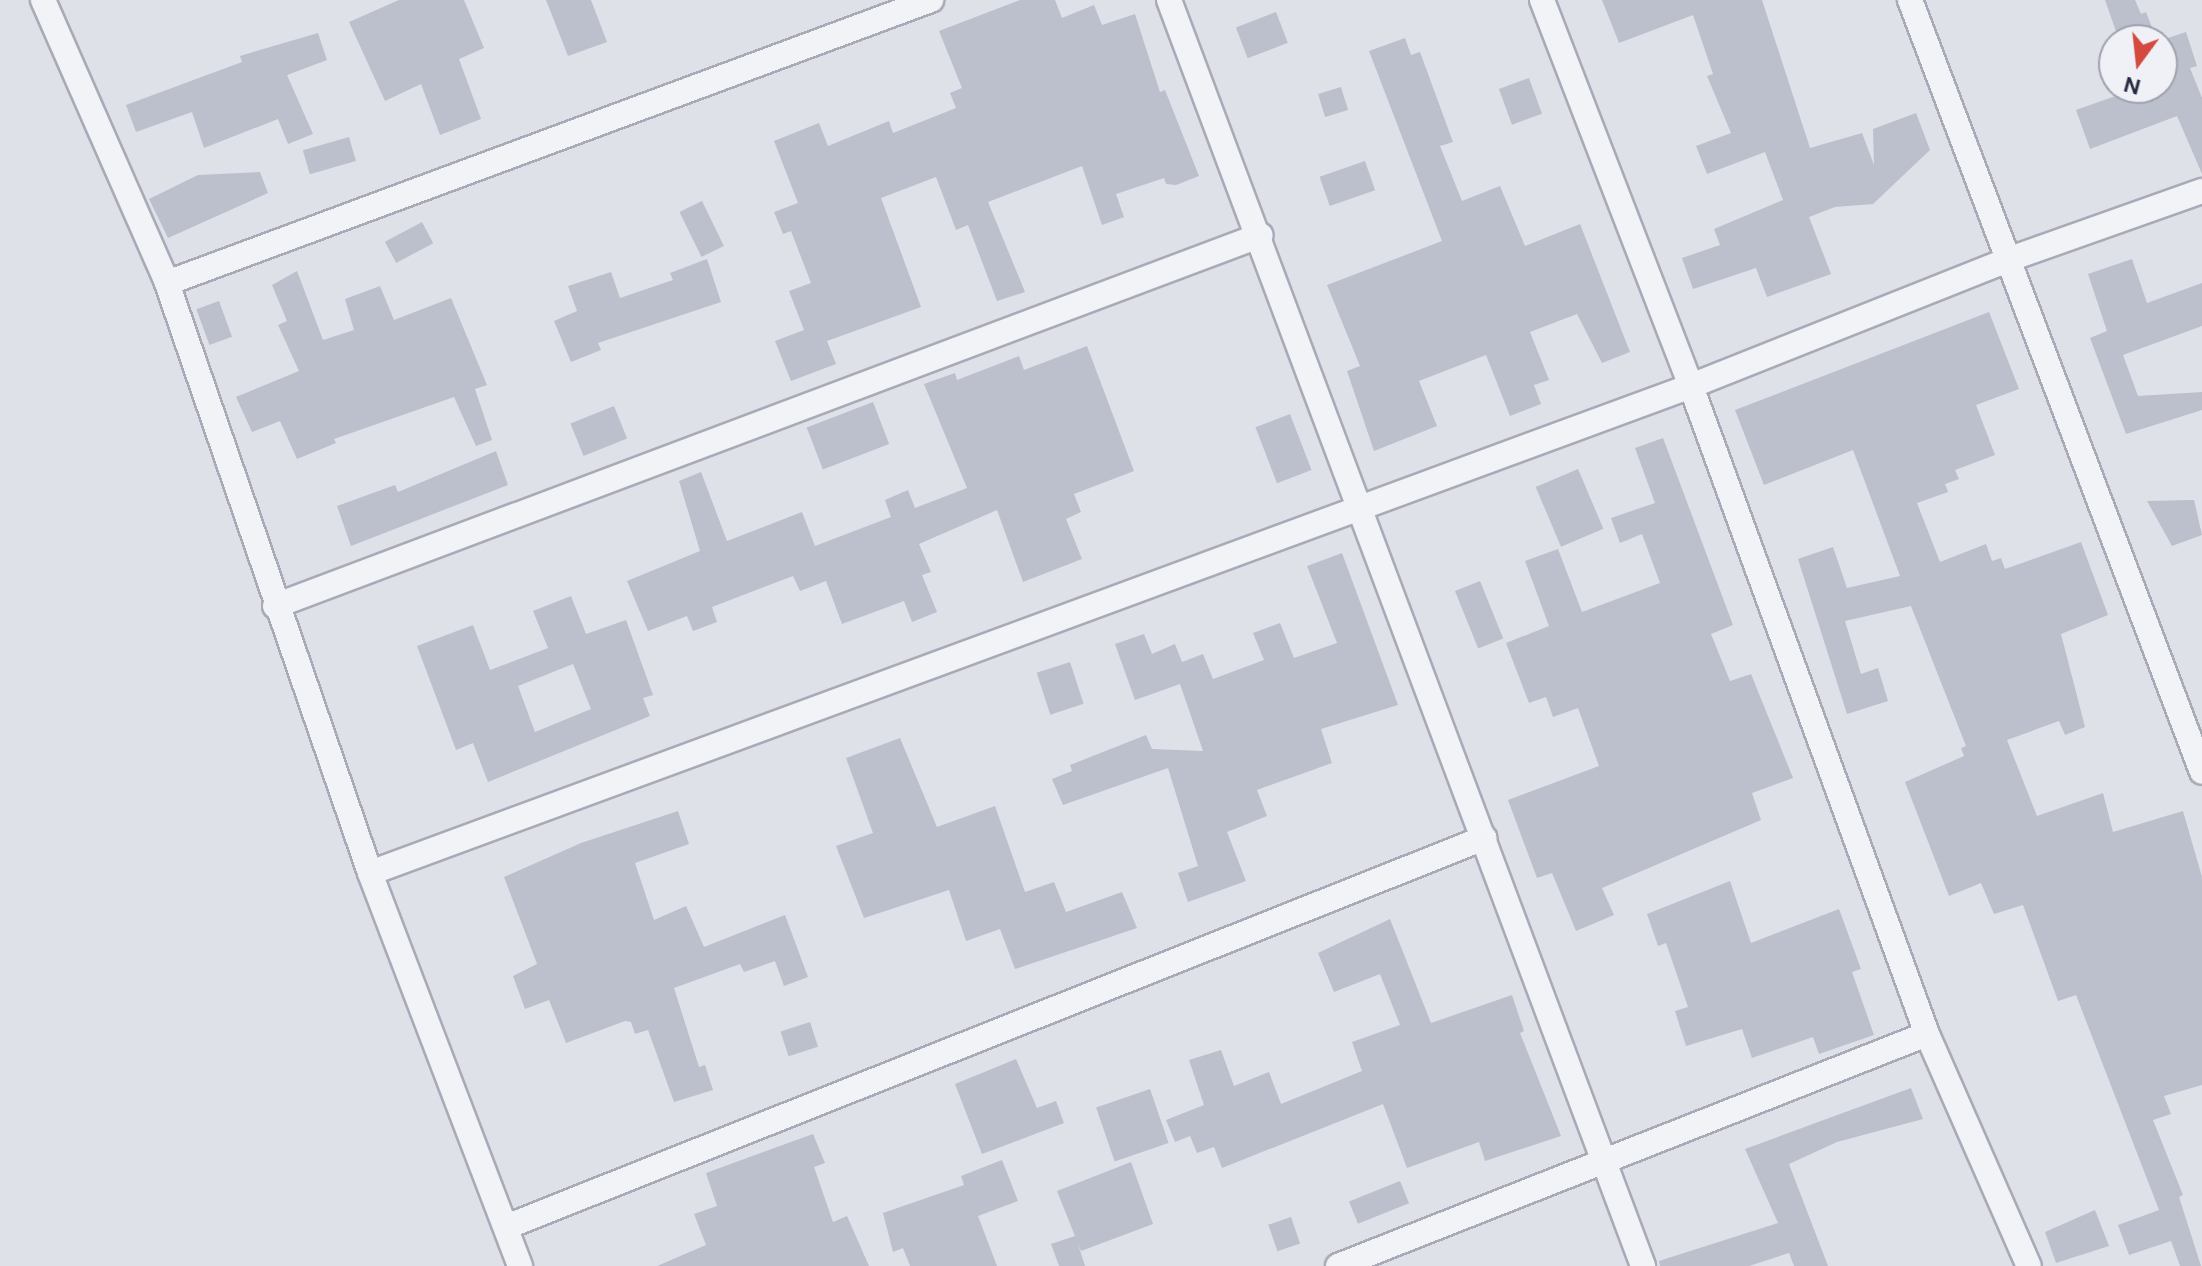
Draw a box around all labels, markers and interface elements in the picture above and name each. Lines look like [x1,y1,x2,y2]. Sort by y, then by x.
north arrow [2098,24,2178,104]
text: N [2121,70,2144,102]

